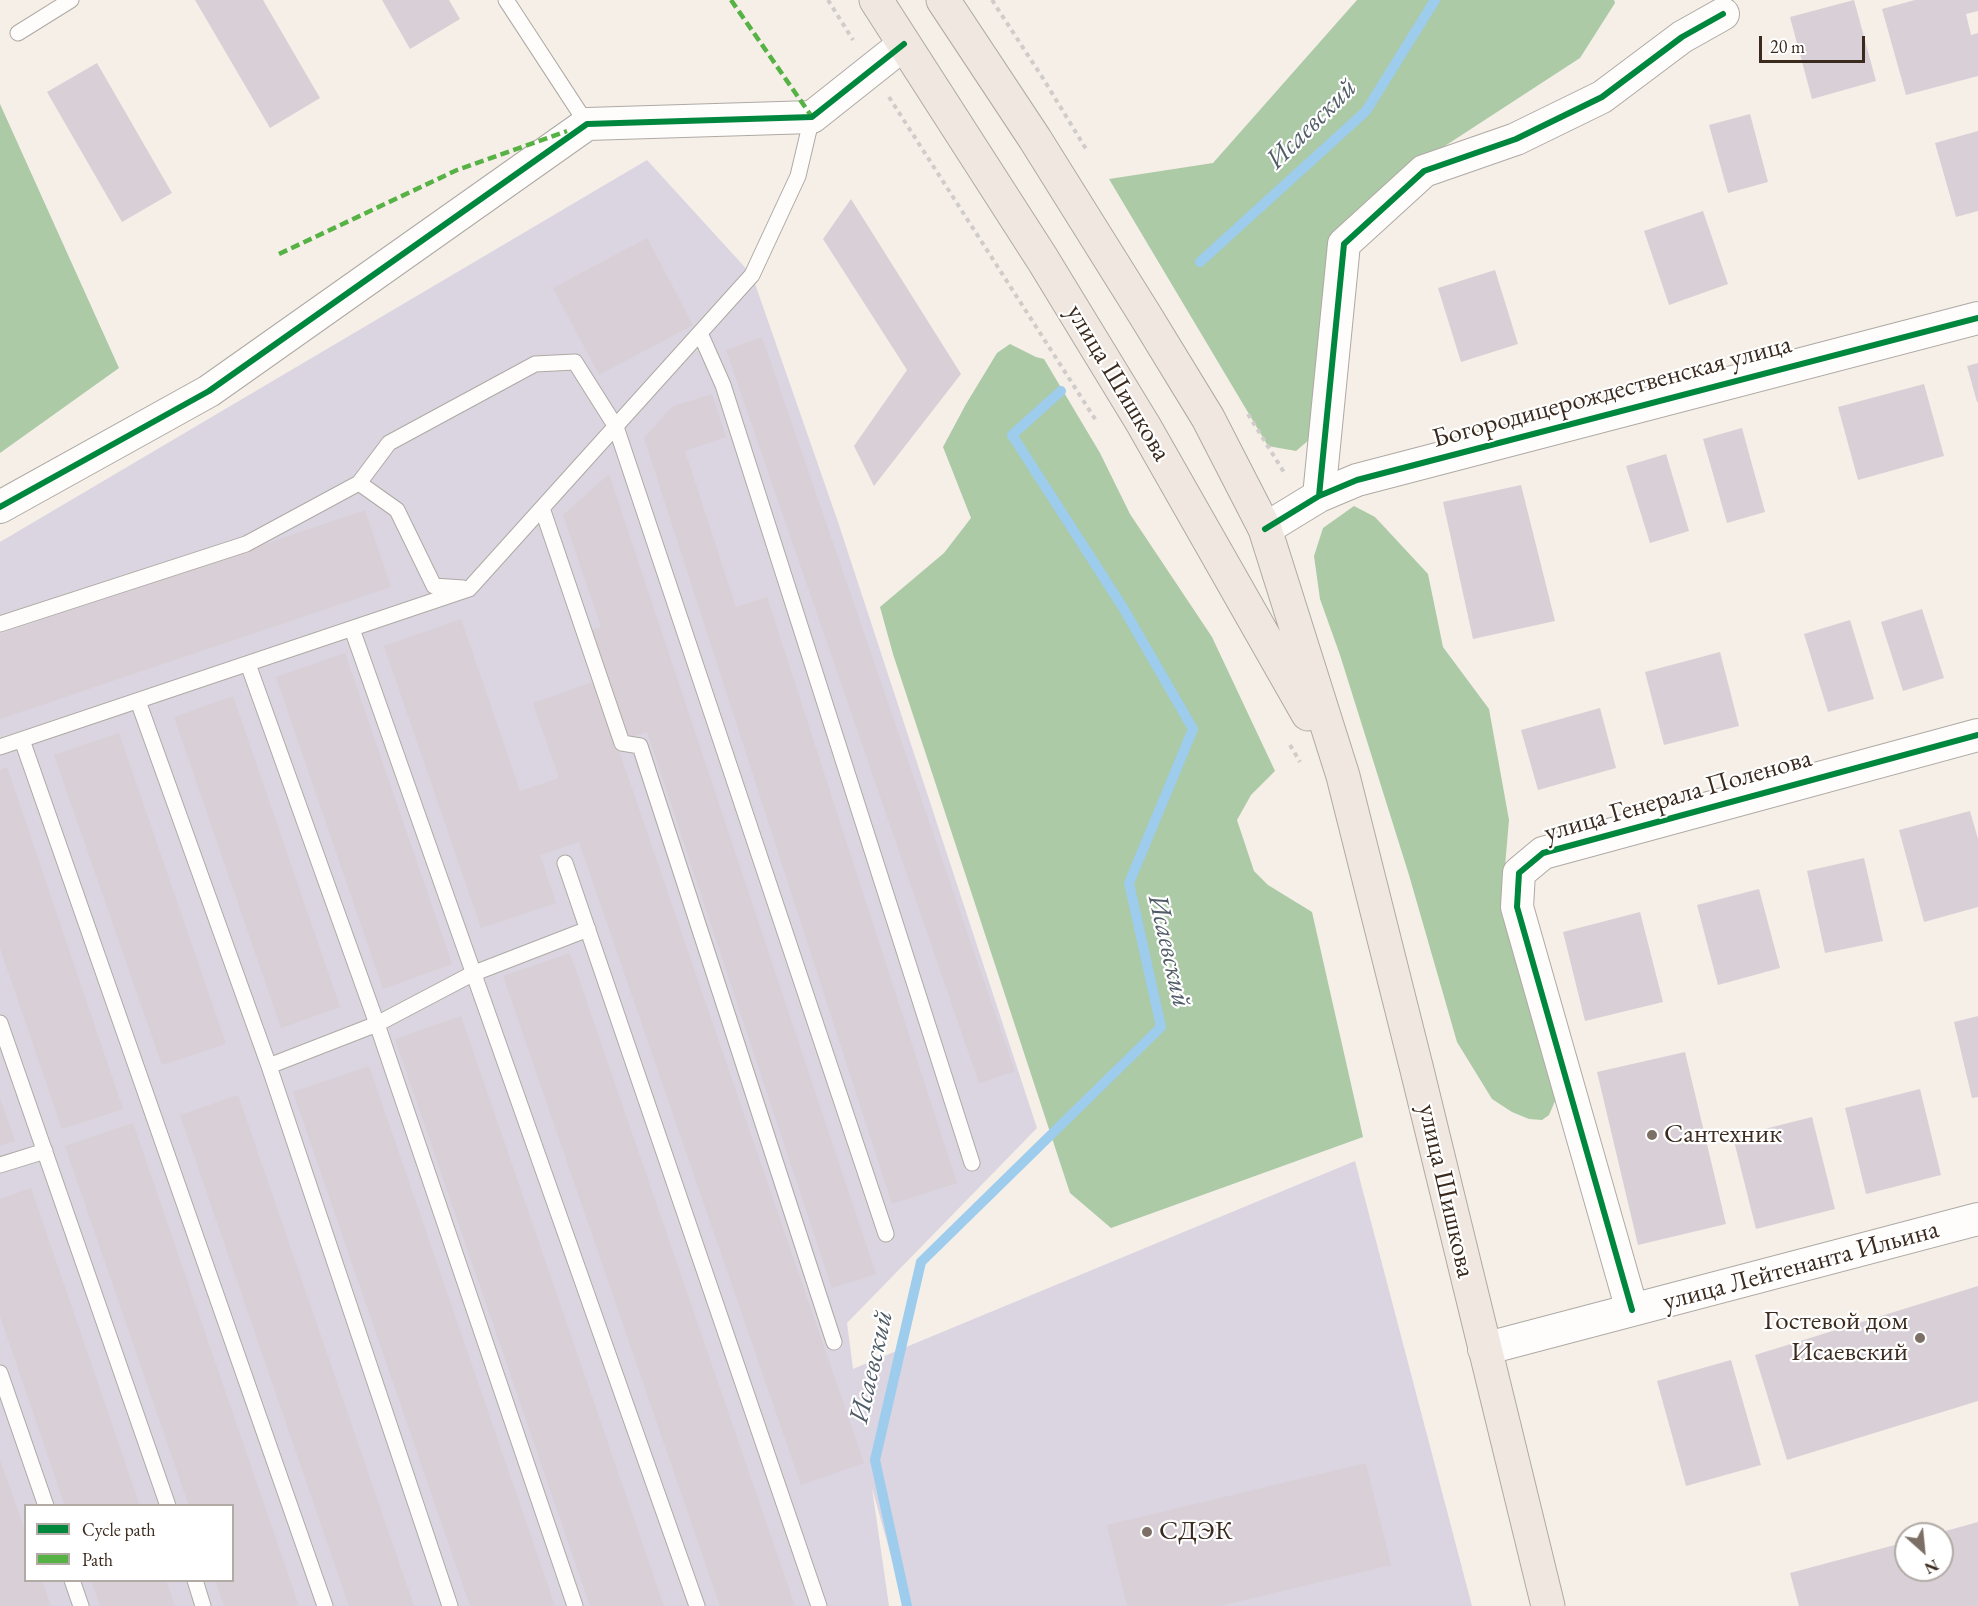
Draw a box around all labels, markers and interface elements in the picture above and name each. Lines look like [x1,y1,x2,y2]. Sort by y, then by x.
scale bar [1762,24,1868,62]
text: 20 m [1770,35,1805,58]
water label: Исаевский [1260,72,1364,176]
street label: улица Шишкова [1058,299,1178,467]
street label: Богородицерождественская улица [1429,328,1795,456]
street label: улица Генерала Поленова [1541,742,1815,850]
water label: Исаевский [1140,891,1198,1011]
street label: улица Шишкова [1410,1101,1482,1281]
place label: Сантехник [1664,1119,1782,1151]
marker: Сантехник [1645,1128,1659,1142]
street label: улица Лейтенанта Ильина [1659,1214,1943,1318]
place label: Гостевой дом Исаевский [1764,1306,1908,1369]
water label: Исаевский [843,1307,901,1427]
marker: Гостевой дом Исаевский [1913,1331,1927,1345]
legend [24,1504,234,1582]
place label: СДЭК [1159,1516,1233,1548]
text: Cycle path [82,1518,156,1541]
north arrow [1894,1522,1954,1582]
marker: СДЭК [1140,1525,1154,1539]
text: Path [82,1548,113,1571]
text: N [1921,1554,1942,1579]

